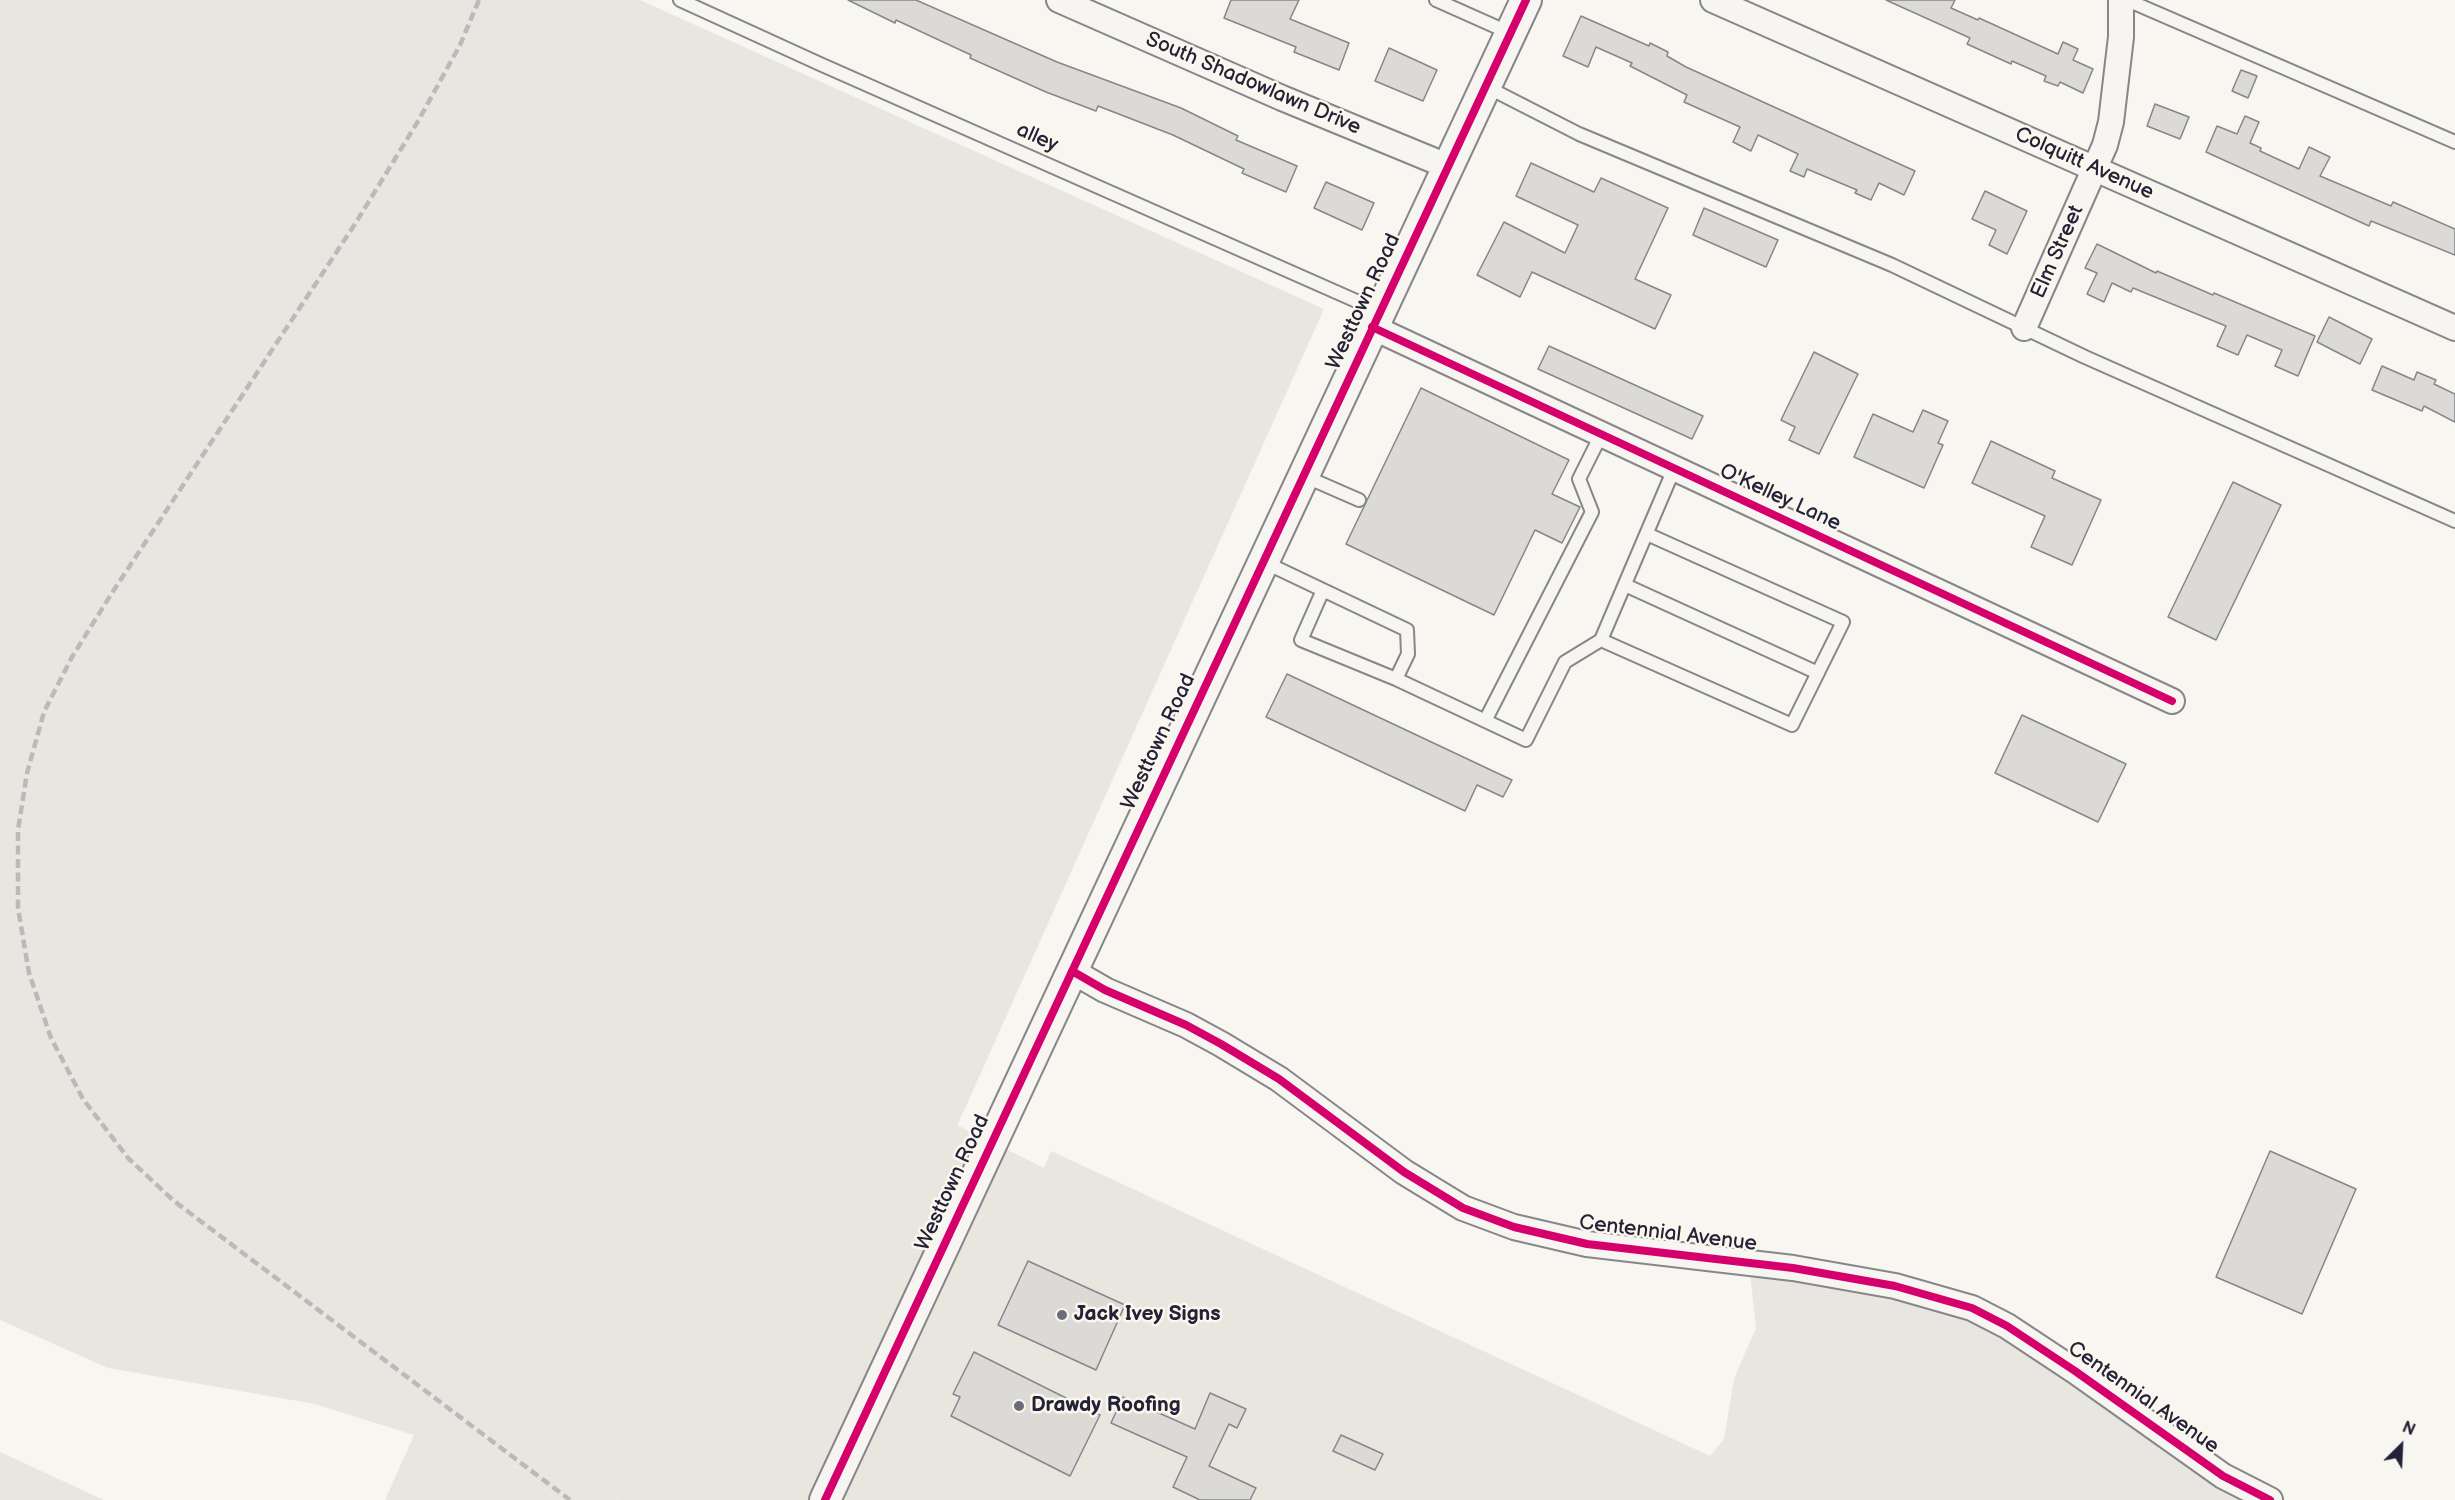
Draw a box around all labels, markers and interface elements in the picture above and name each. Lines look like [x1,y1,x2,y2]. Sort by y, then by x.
street label: South Shadowlawn Drive [1142,27,1364,141]
street label: alley [1012,118,1062,158]
street label: Colquitt Avenue [2011,122,2157,206]
street label: Elm Street [2026,202,2090,302]
street label: Westtown Road [1321,230,1407,374]
street label: O'Kelley Lane [1715,459,1845,537]
street label: Westtown Road [1116,670,1202,814]
street label: Westtown Road [910,1111,996,1255]
street label: Centennial Avenue [1578,1211,1758,1257]
place label: Jack Ivey Signs [1074,1302,1221,1328]
marker: Jack Ivey Signs [1055,1308,1069,1322]
street label: Centennial Avenue [2063,1336,2223,1460]
place label: Drawdy Roofing [1031,1393,1181,1419]
marker: Drawdy Roofing [1012,1399,1026,1413]
north arrow [2371,1416,2431,1476]
text: N [2399,1418,2418,1440]

